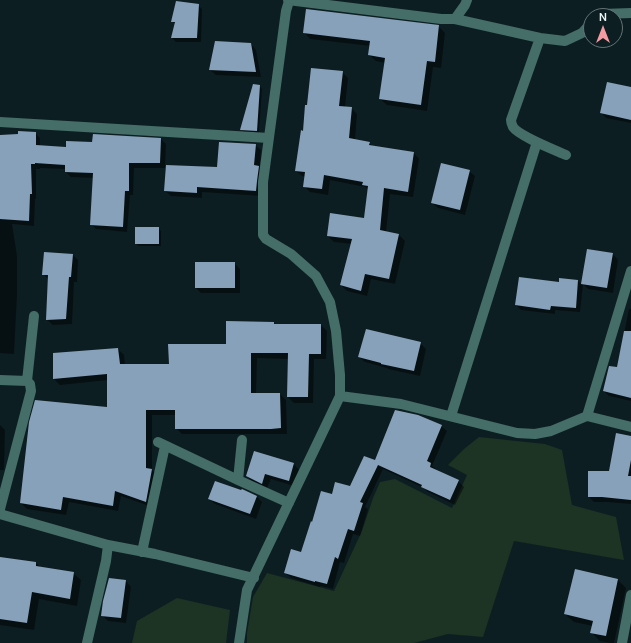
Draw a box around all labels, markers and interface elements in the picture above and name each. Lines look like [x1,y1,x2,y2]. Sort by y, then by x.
north arrow [583,8,623,48]
text: N [599,9,607,24]

